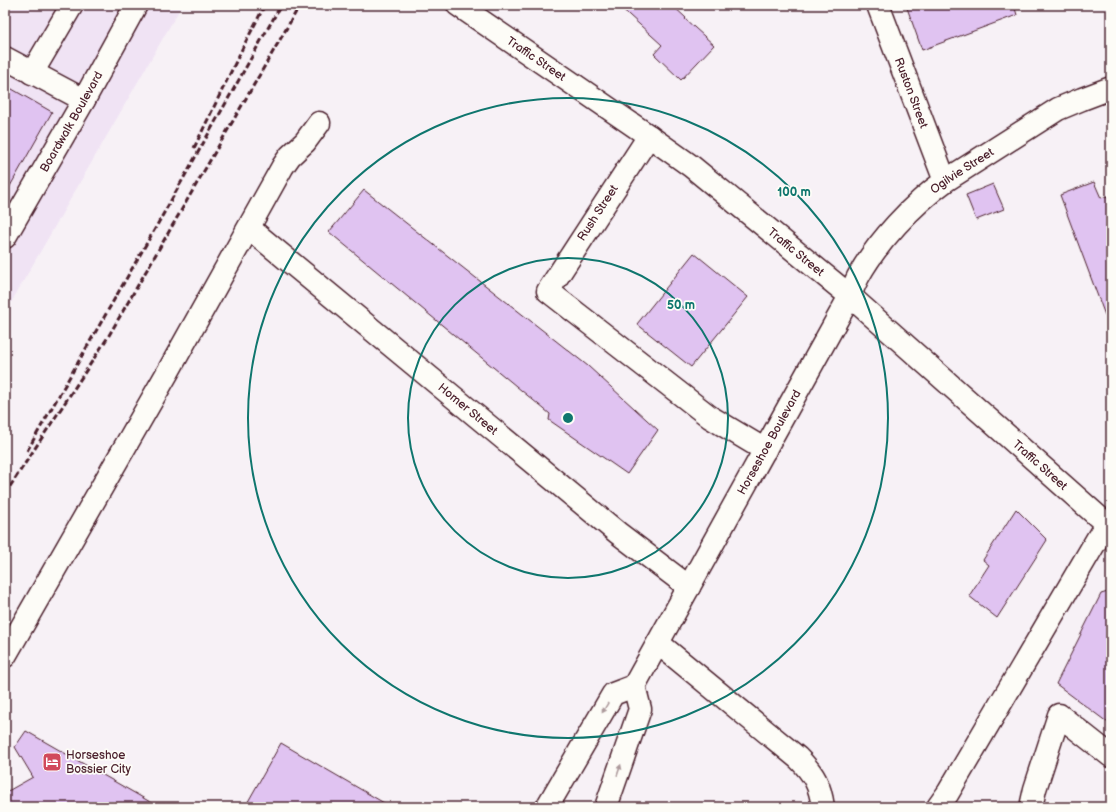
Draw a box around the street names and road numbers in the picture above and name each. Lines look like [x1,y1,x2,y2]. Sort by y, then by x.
street label: Traffic Street [504,33,569,84]
street label: Ruston Street [891,56,932,130]
street label: Boardwalk Boulevard [37,69,106,175]
street label: Ogilvie Street [927,144,997,197]
street label: Rush Street [574,182,622,244]
street label: Traffic Street [765,224,828,280]
street label: Homer Street [435,380,501,438]
street label: Horseshoe Boulevard [734,387,804,497]
street label: Traffic Street [1010,437,1071,494]

